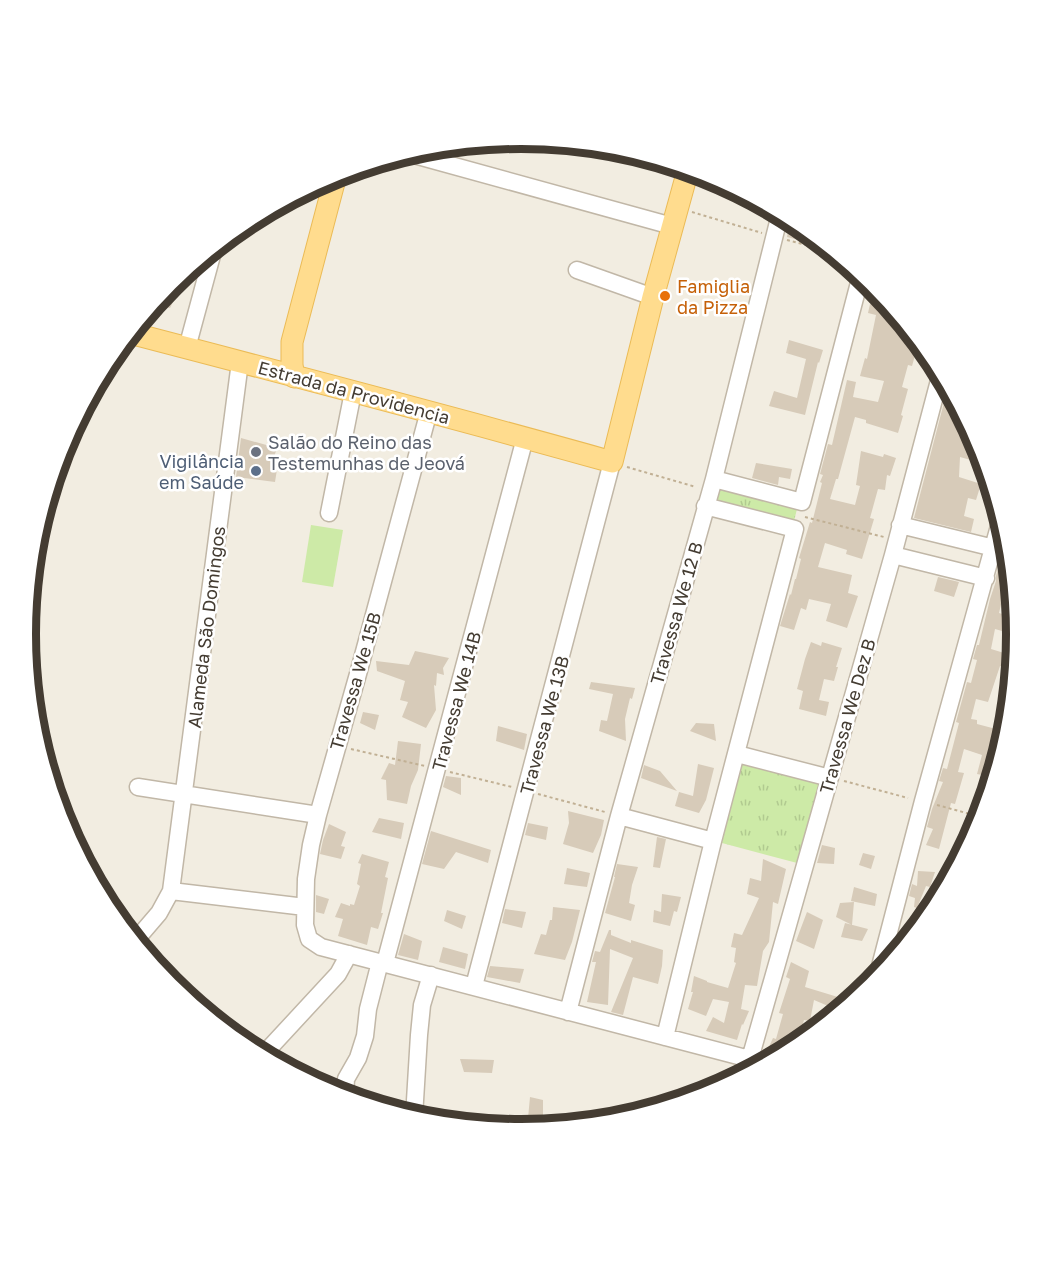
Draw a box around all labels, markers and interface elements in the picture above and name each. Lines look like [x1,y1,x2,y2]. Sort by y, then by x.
place label: Famiglia da Pizza [677,275,750,318]
marker: Famiglia da Pizza [658,289,672,303]
street label: Estrada da Providencia [256,356,452,428]
place label: Salão do Reino das Testemunhas de Jeová [268,431,465,474]
marker: Salão do Reino das Testemunhas de Jeová [249,445,263,459]
place label: Vigilância em Saúde [159,450,244,493]
marker: Vigilância em Saúde [249,464,263,478]
street label: Alameda São Domingos [183,525,229,729]
street label: Travessa We 12 B [645,539,707,687]
street label: Travessa We 15B [325,609,385,753]
street label: Travessa We 14B [427,629,485,773]
street label: Travessa We Dez B [814,636,880,796]
street label: Travessa We 13B [515,653,573,797]

